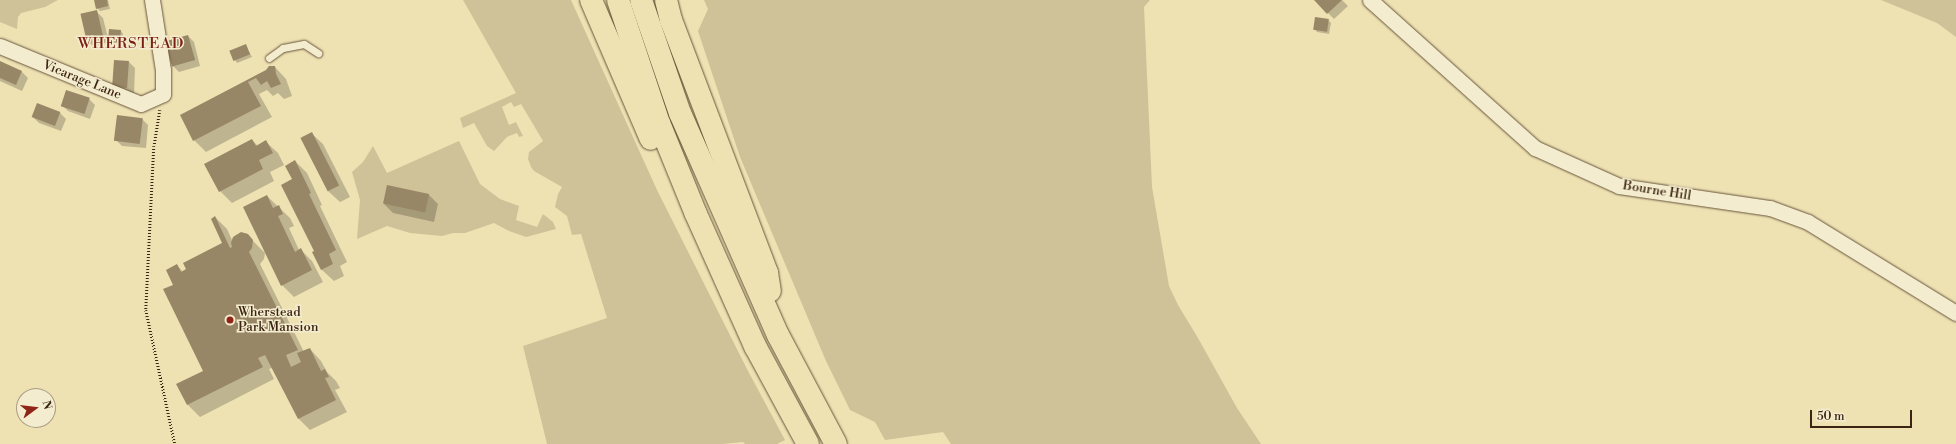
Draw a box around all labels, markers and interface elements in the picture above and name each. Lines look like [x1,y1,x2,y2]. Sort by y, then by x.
district label: WHERSTEAD [78,35,184,53]
street label: Vicarage Lane [40,57,124,103]
street label: Bourne Hill [1622,178,1692,204]
place label: Wherstead Park Mansion [238,305,319,336]
marker: Wherstead Park Mansion [225,315,235,325]
north arrow [16,388,56,428]
text: N [39,399,55,411]
scale bar [1812,402,1914,428]
text: 50 m [1817,409,1845,424]

